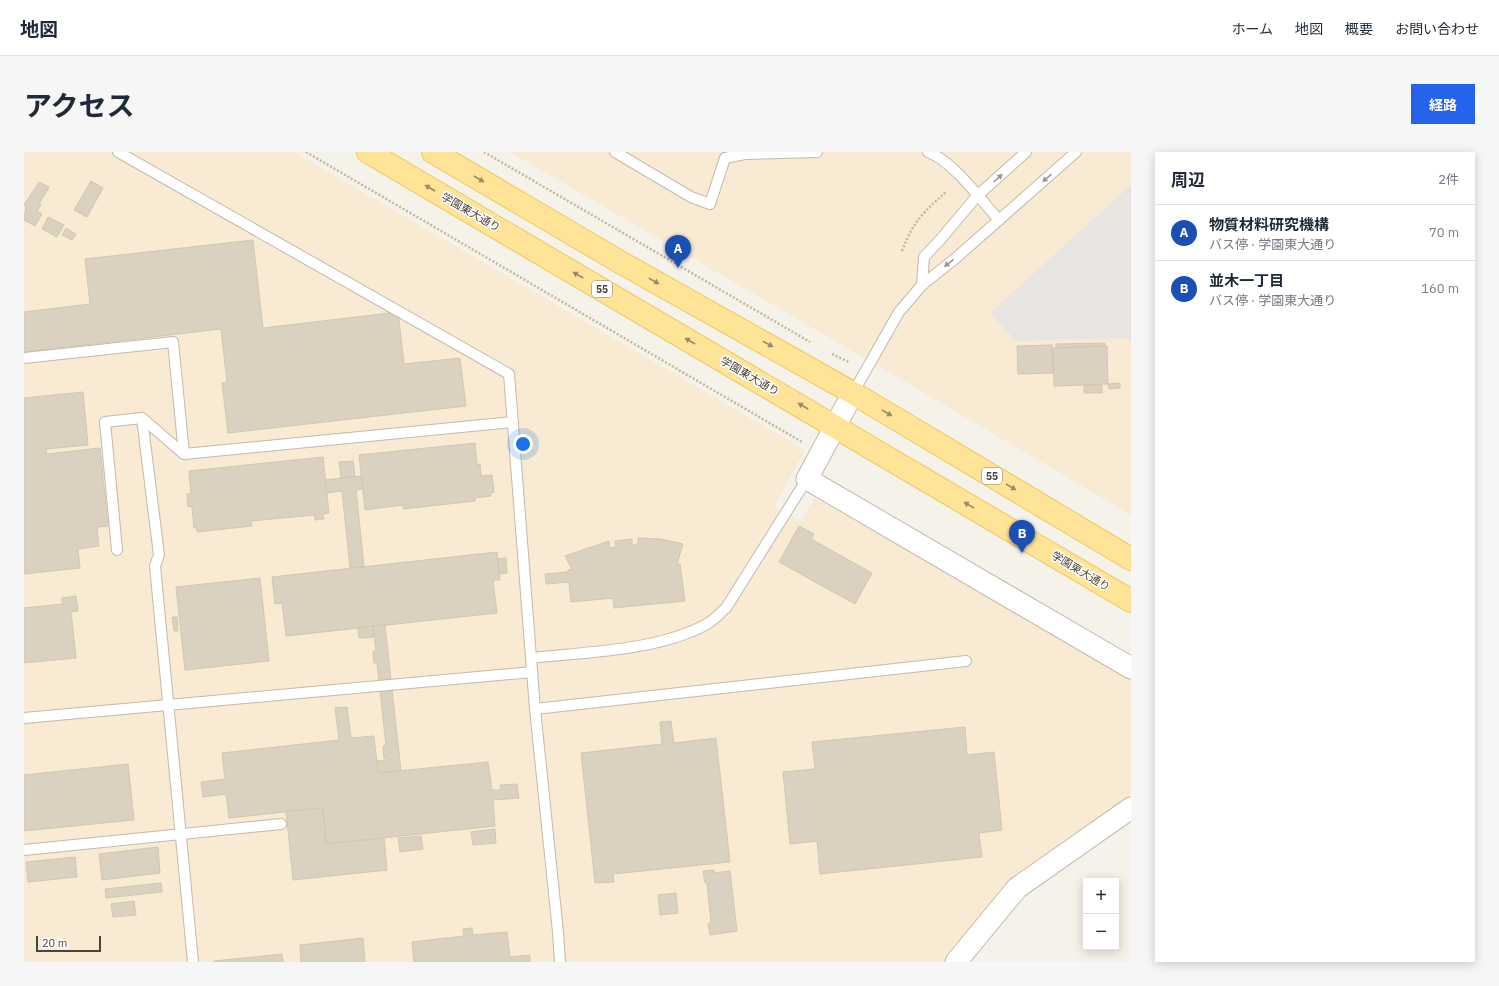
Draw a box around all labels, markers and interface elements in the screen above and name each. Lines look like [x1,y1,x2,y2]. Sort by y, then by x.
text: 地図 [20,17,58,41]
text: ホーム [1231,20,1273,38]
text: 地図 [1295,20,1323,38]
text: 概要 [1345,20,1373,38]
text: お問い合わせ [1395,20,1479,38]
button: 経路 [1411,84,1475,124]
text: アクセス [24,87,135,124]
text: 周辺 [1171,169,1205,191]
text: 2件 [1438,171,1459,188]
one-way arrow [993,173,1003,182]
one-way arrow [1042,173,1052,182]
one-way arrow [473,175,484,182]
one-way arrow [424,184,436,191]
street label: 学園東大通り [439,189,503,235]
text: 物質材料研究機構 [1209,215,1329,234]
text: A [1180,224,1188,241]
text: 70 m [1429,224,1459,241]
pin: A [665,235,691,268]
text: バス停 · 学園東大通り [1209,236,1336,253]
one-way arrow [944,259,955,268]
one-way arrow [572,271,584,278]
text: 並木一丁目 [1209,271,1284,290]
one-way arrow [648,277,660,284]
text: B [1180,280,1188,297]
text: 160 m [1421,280,1459,297]
road number: 55 [592,281,612,297]
text: バス停 · 学園東大通り [1209,292,1336,309]
one-way arrow [684,337,696,344]
one-way arrow [762,341,774,348]
street label: 学園東大通り [718,353,782,399]
one-way arrow [797,403,808,410]
one-way arrow [882,409,892,417]
your location [513,434,533,454]
road number: 55 [982,468,1002,484]
one-way arrow [1005,483,1016,490]
one-way arrow [964,501,975,508]
pin: B [1009,520,1035,553]
street label: 学園東大通り [1049,548,1113,594]
map controls [1083,878,1119,950]
button: + [1083,878,1119,914]
button: − [1083,914,1119,950]
scale bar [36,934,101,953]
text: 20 m [42,936,67,950]

